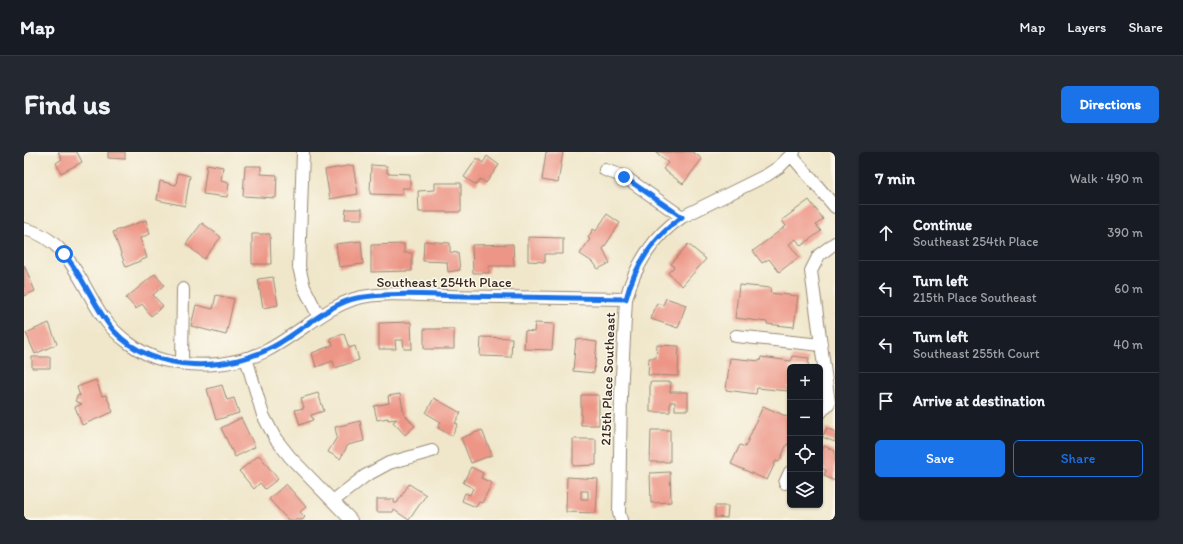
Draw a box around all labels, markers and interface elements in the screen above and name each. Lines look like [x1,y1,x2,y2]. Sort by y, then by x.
text: Map [20,16,55,39]
text: Map [1020,19,1045,36]
text: Layers [1067,19,1106,36]
text: Share [1128,19,1163,36]
button: Directions [1061,86,1159,123]
text: Find us [24,87,111,121]
route end [615,168,633,186]
text: 7 min [875,168,915,188]
text: Walk · 490 m [1070,171,1143,186]
text: Continue [913,216,972,234]
icon: ahead [875,222,897,244]
text: 390 m [1107,225,1143,240]
text: Southeast 254th Place [913,234,1038,249]
route start [55,245,73,263]
text: Turn left [913,272,968,290]
street label: Southeast 254th Place [376,274,512,291]
icon: left [875,278,897,300]
text: 60 m [1114,281,1143,296]
text: 215th Place Southeast [913,290,1037,305]
street label: 215th Place Southeast [597,312,619,446]
text: Turn left [913,328,968,346]
icon: left [875,334,897,356]
text: 40 m [1113,337,1143,352]
text: Southeast 255th Court [913,346,1040,361]
map controls [787,364,823,508]
button: + [787,364,823,400]
icon: arrive [875,390,897,412]
text: Arrive at destination [913,392,1045,410]
button: − [787,400,823,436]
button: locate [787,436,823,472]
button: Save [875,440,1005,477]
button: Share [1013,440,1143,477]
button: layers [787,472,823,508]

